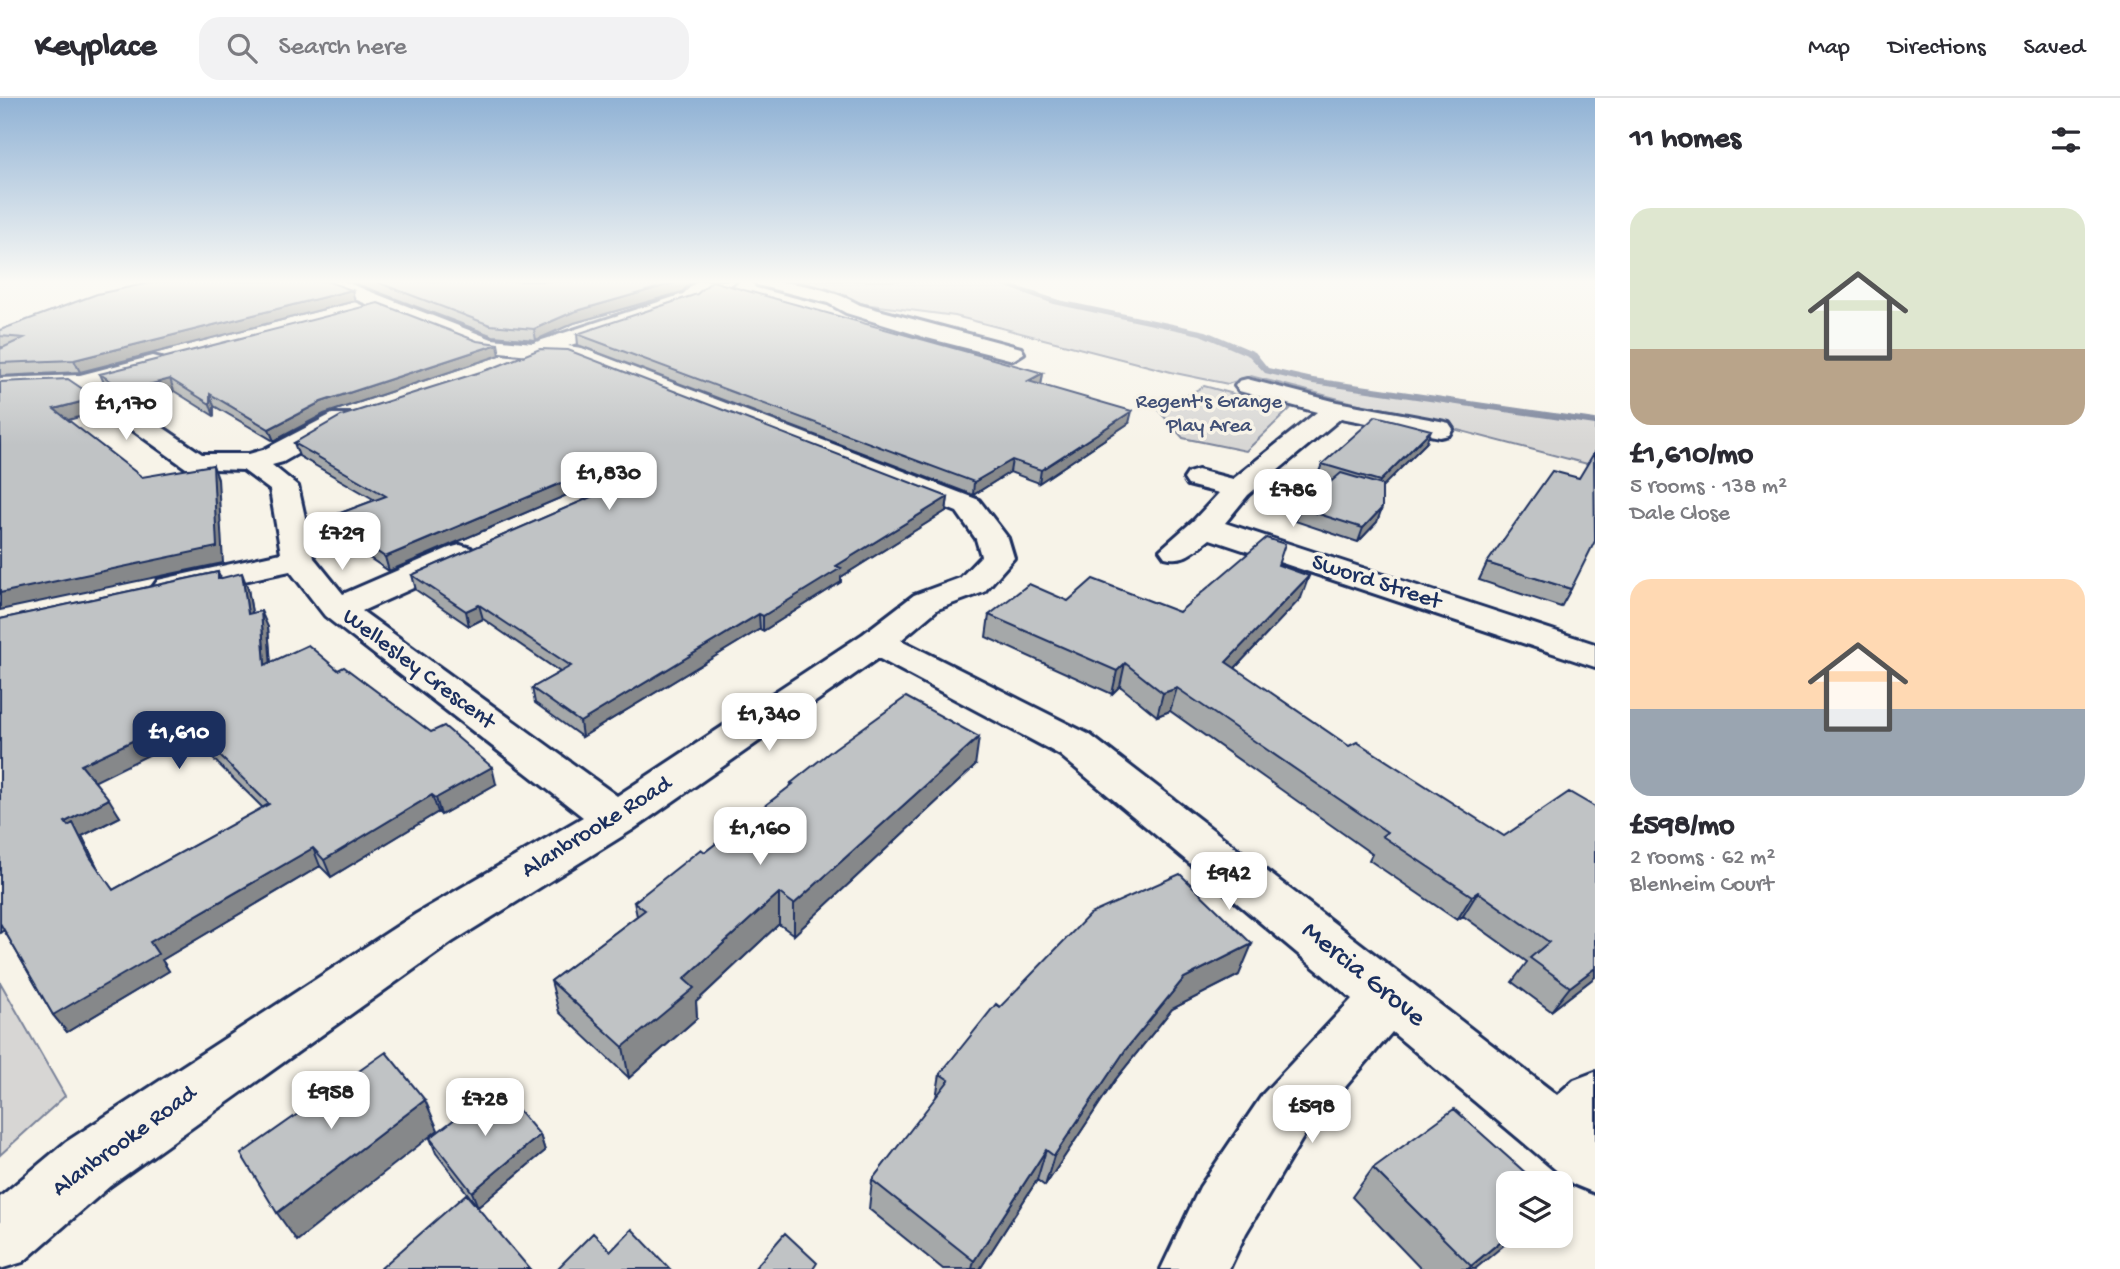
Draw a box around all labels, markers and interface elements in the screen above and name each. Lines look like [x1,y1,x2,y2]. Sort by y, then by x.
search box [199,17,689,80]
text: Keyplace [35,29,157,67]
icon: search [223,29,261,67]
text: Search here [279,33,407,64]
text: Map [1808,34,1850,63]
text: Directions [1888,34,1986,63]
text: Saved [2024,34,2085,63]
icon: filters [2047,121,2085,159]
text: 11 homes [1630,123,1741,158]
icon: home [1795,253,1921,379]
pin: £1,170 [69,382,183,442]
text: £1,170 [95,391,157,418]
park label: Regent's Grange Play Area [1136,391,1283,440]
text: £1,610/mo [1630,439,1753,474]
pin: £1,830 [552,452,666,512]
text: £1,830 [577,461,641,488]
pin: £786 [1252,470,1334,529]
text: 5 rooms · 138 m² [1630,474,1787,501]
text: £786 [1270,478,1316,505]
text: Dale Close [1630,501,1730,528]
pin: £729 [301,512,383,572]
text: £729 [320,521,364,548]
street label: Sword Street [1308,548,1446,618]
street label: Wellesley Crescent [336,603,502,738]
icon: home [1795,624,1921,750]
pin: £1,340 [712,694,826,753]
text: £1,340 [738,702,800,729]
pin: £1,610 [122,712,236,771]
text: £1,610 [149,720,209,747]
street label: Alanbrooke Road [517,769,679,886]
pin: £1,160 [703,808,817,867]
text: £598/mo [1630,810,1735,845]
text: £1,160 [730,816,790,843]
text: 2 rooms · 62 m² [1630,845,1775,872]
pin: £942 [1188,852,1270,912]
text: £942 [1207,861,1251,888]
text: Blenheim Court [1630,872,1773,899]
street label: Mercia Grove [1294,915,1432,1036]
pin: £958 [290,1072,372,1131]
street label: Alanbrooke Road [47,1079,204,1204]
pin: £728 [444,1079,526,1138]
text: £958 [308,1080,354,1107]
pin: £598 [1271,1086,1353,1145]
text: £728 [462,1087,508,1114]
text: £598 [1289,1094,1335,1121]
map controls [1496,1171,1573,1248]
button: layers [1496,1171,1573,1248]

